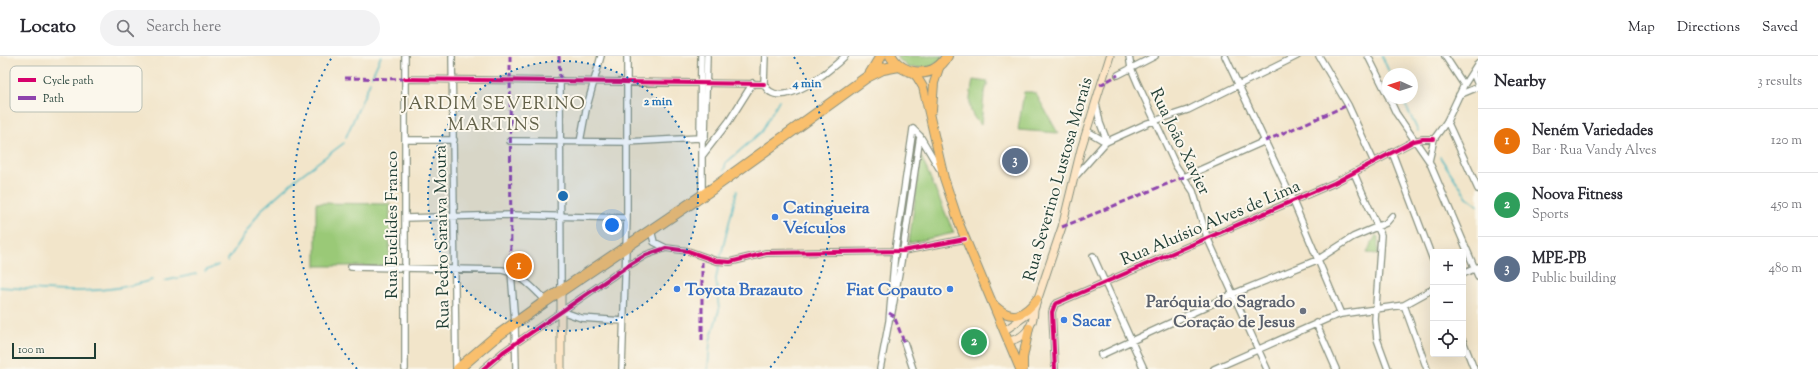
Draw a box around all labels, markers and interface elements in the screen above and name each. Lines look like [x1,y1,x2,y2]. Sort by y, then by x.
search box [100,10,380,46]
text: Locato [20,14,76,41]
icon: search [114,17,136,39]
text: Search here [146,17,221,38]
text: Map [1628,18,1655,38]
text: Directions [1677,18,1740,38]
text: Saved [1762,18,1798,38]
legend [10,66,142,112]
north arrow [1382,68,1418,104]
text: Nearby [1494,70,1546,94]
text: Cycle path [43,73,94,89]
text: 3 results [1757,73,1802,91]
street label: Rua Severino Lustosa Morais [1018,74,1100,284]
text: 4 min [791,75,822,93]
street label: Rua João Xavier [1143,84,1216,200]
text: Path [43,91,65,107]
district label: JARDIM SEVERINO MARTINS [401,92,586,139]
text: 2 min [644,93,673,111]
text: Neném Variedades [1532,121,1653,142]
text: 1 [1505,132,1509,150]
text: 120 m [1771,132,1802,150]
text: Bar · Rua Vandy Alves [1532,142,1656,160]
street label: Rua Pedro Saraiva Moura [429,145,457,329]
pin: 3 [1002,146,1028,176]
street label: Rua Euclides Franco [381,151,405,299]
street label: Rua Aluísio Alves de Lima [1117,175,1305,273]
text: Noova Fitness [1532,185,1623,206]
centre of rings [556,189,570,203]
text: 2 [1504,196,1510,214]
text: 450 m [1771,196,1802,214]
place label: Catingueira Veículos [783,197,870,241]
text: Sports [1532,206,1569,224]
marker: Catingueira Veículos [770,212,780,222]
your location [602,215,622,235]
map controls [1430,249,1466,357]
button: + [1430,249,1466,285]
text: MPE-PB [1532,249,1586,270]
pin: 1 [506,251,532,281]
text: 3 [1504,260,1510,278]
text: 480 m [1769,260,1802,278]
text: Public building [1532,270,1616,288]
place label: Toyota Brazauto [685,279,803,303]
place label: Fiat Copauto [847,279,942,303]
marker: Toyota Brazauto [672,284,682,294]
marker: Fiat Copauto [945,284,955,294]
button: − [1430,285,1466,321]
place label: Paróquia do Sagrado Coração de Jesus [1146,291,1295,335]
marker: Paróquia do Sagrado Coração de Jesus [1298,306,1308,316]
place label: Sacar [1072,310,1112,334]
marker: Sacar [1059,315,1069,325]
button: locate [1430,321,1466,357]
pin: 2 [961,327,987,357]
scale bar [12,341,96,360]
text: 100 m [18,342,45,358]

